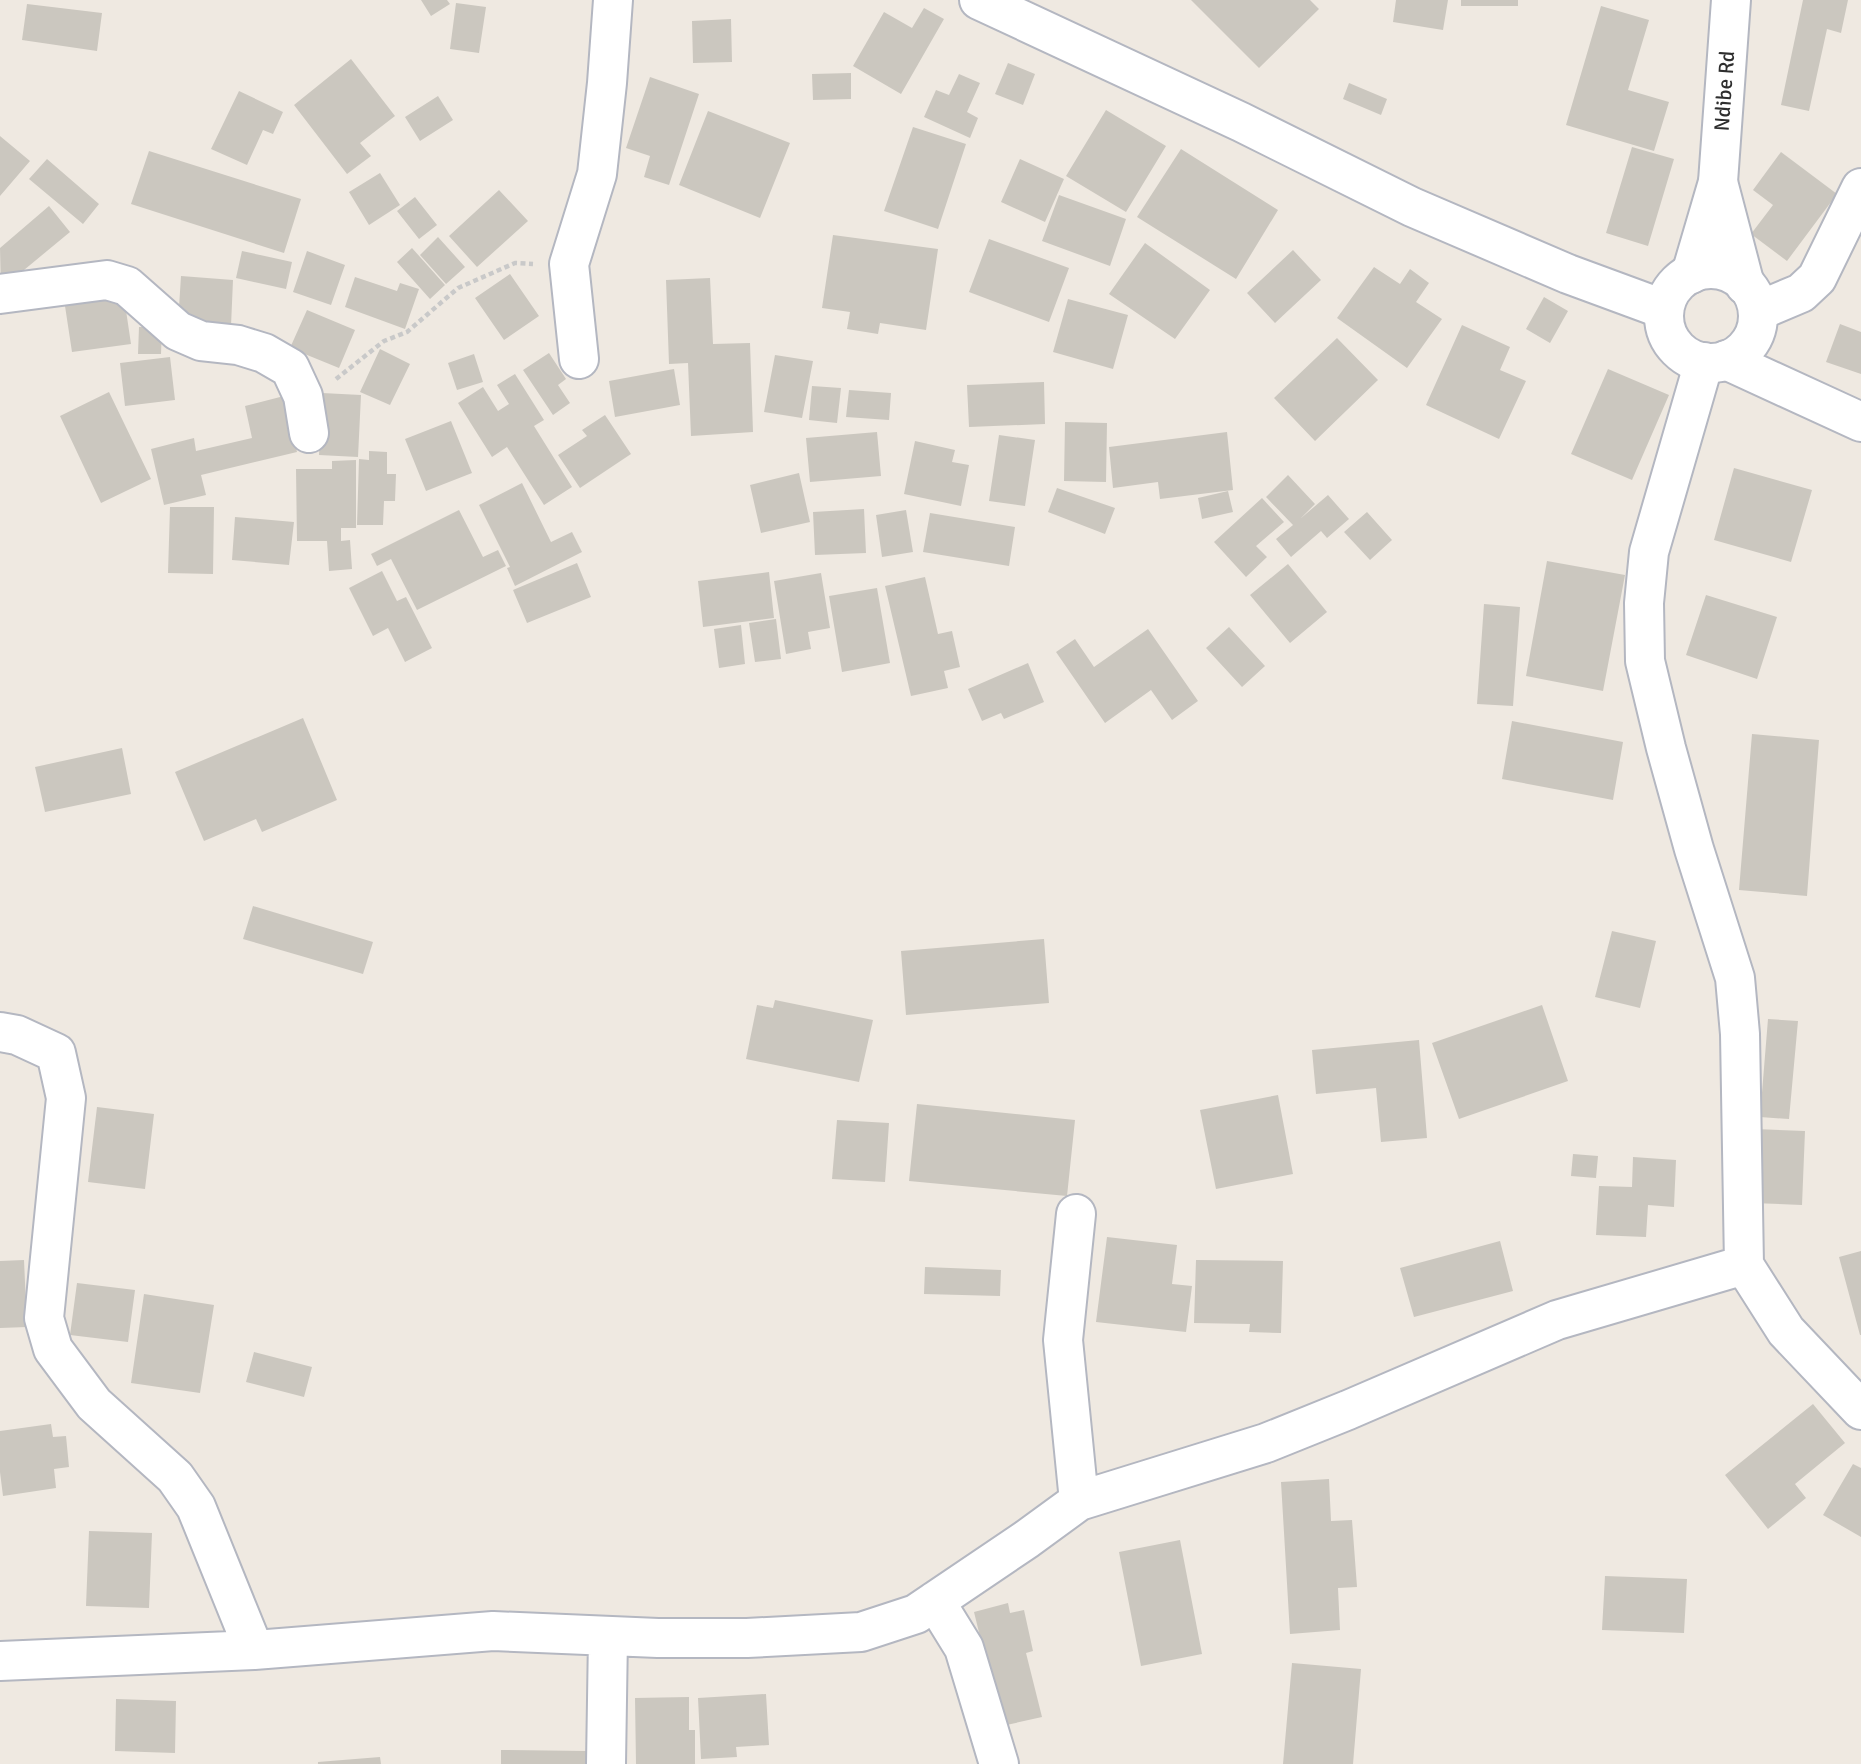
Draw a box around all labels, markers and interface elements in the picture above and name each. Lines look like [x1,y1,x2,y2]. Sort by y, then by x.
street label: Ndibe Rd [1709,50,1740,132]

